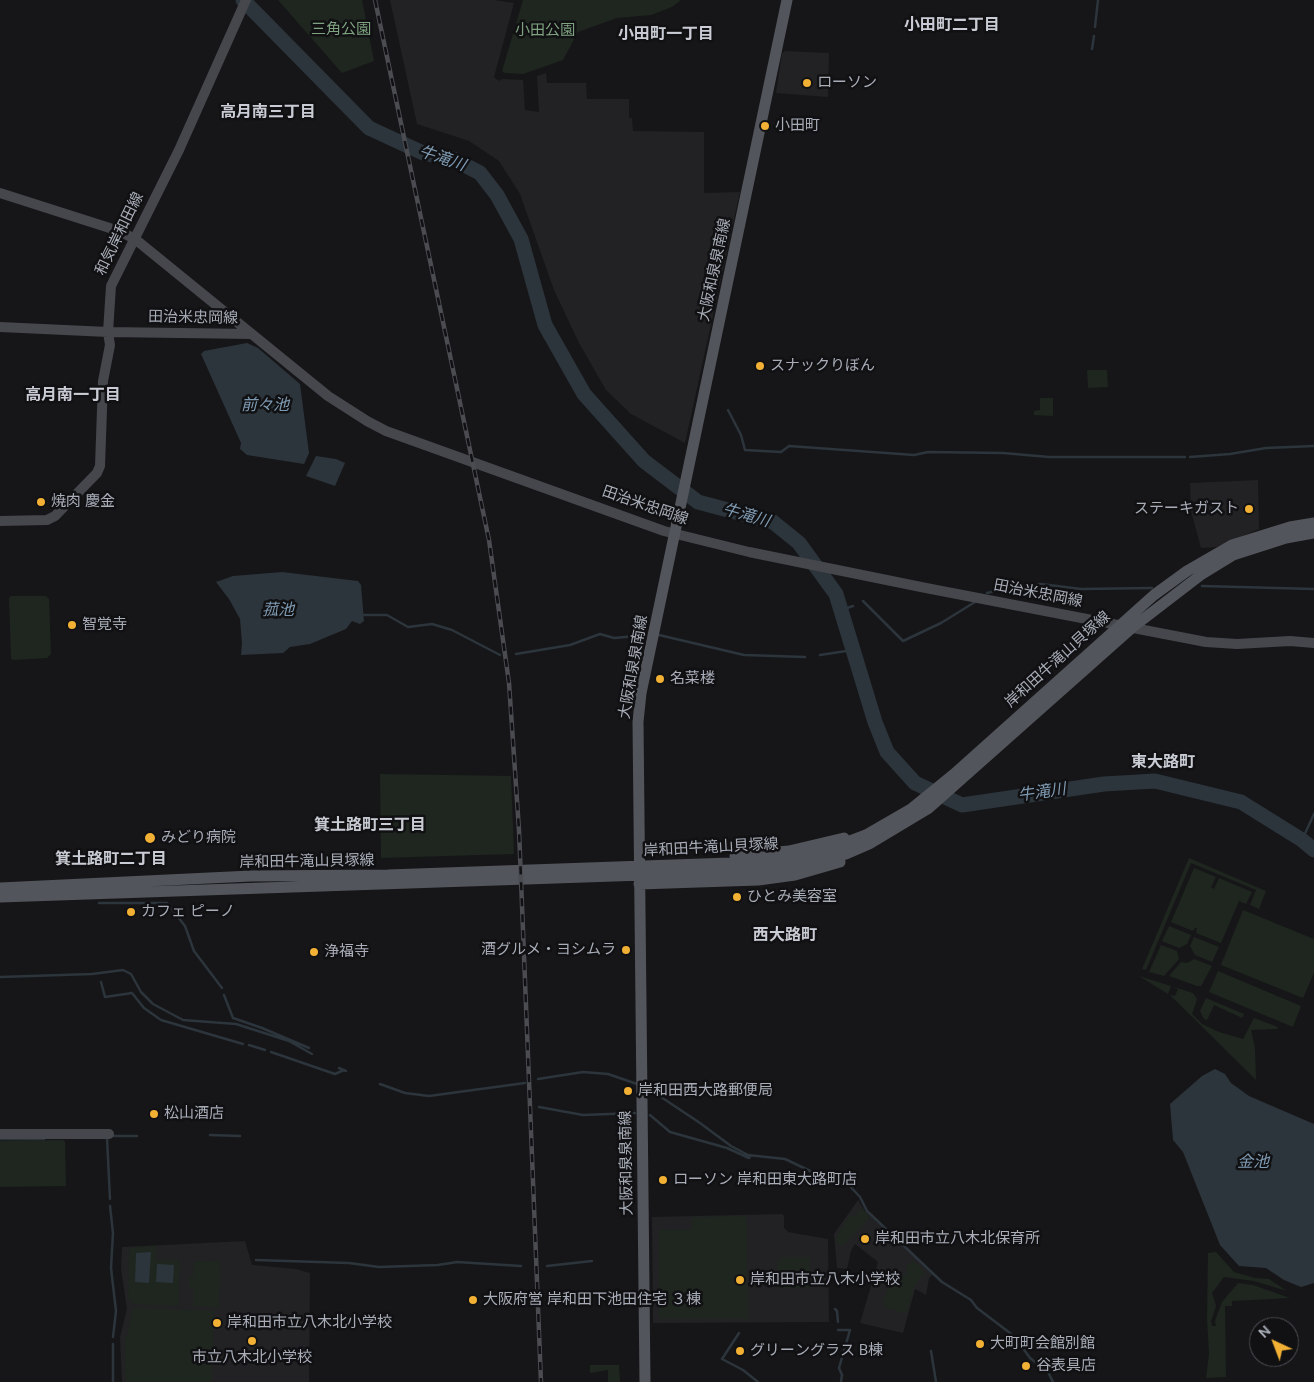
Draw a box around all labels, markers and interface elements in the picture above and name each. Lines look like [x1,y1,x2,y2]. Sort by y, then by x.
district label: 小田町二丁目 [904,16,1000,36]
park label: 三角公園 [311,21,371,39]
park label: 小田公園 [515,22,575,40]
district label: 小田町一丁目 [618,25,714,45]
place label: ローソン [817,74,877,92]
marker: ローソン [801,77,813,89]
district label: 高月南三丁目 [220,103,316,123]
place label: 小田町 [775,117,820,135]
marker: 小田町 [759,120,771,132]
water label: 牛滝川 [416,142,468,176]
street label: 和気岸和田線 [92,190,148,278]
street label: 大阪和泉泉南線 [695,217,735,323]
street label: 田治米忠岡線 [148,308,238,328]
place label: スナックりぼん [770,357,875,375]
marker: スナックりぼん [754,360,766,372]
district label: 高月南一丁目 [25,386,121,406]
water label: 前々池 [241,396,289,416]
street label: 田治米忠岡線 [600,483,690,529]
place label: 焼肉 慶金 [51,493,115,511]
marker: 焼肉 慶金 [35,496,47,508]
water label: 牛滝川 [720,500,772,532]
place label: ステーキガスト [1134,500,1239,518]
marker: ステーキガスト [1243,503,1255,515]
street label: 田治米忠岡線 [992,577,1084,611]
water label: 菰池 [262,601,294,621]
street label: 岸和田牛滝山貝塚線 [1002,608,1114,712]
street label: 大阪和泉泉南線 [616,614,652,720]
place label: 智覚寺 [82,616,127,634]
marker: 智覚寺 [66,619,78,631]
place label: 名菜楼 [670,670,715,688]
marker: 名菜楼 [654,673,666,685]
district label: 東大路町 [1131,753,1195,773]
water label: 牛滝川 [1017,780,1067,806]
district label: 箕土路町三丁目 [314,816,426,836]
place label: みどり病院 [161,829,236,847]
marker: みどり病院 [143,831,157,845]
street label: 岸和田牛滝山貝塚線 [643,835,779,861]
district label: 箕土路町二丁目 [55,850,167,870]
street label: 岸和田牛滝山貝塚線 [239,852,375,872]
place label: ひとみ美容室 [747,888,837,906]
marker: ひとみ美容室 [731,891,743,903]
place label: カフェ ピーノ [141,903,235,921]
marker: カフェ ピーノ [125,906,137,918]
district label: 西大路町 [753,926,817,946]
place label: 酒グルメ・ヨシムラ [481,941,616,959]
place label: 浄福寺 [324,943,369,961]
marker: 酒グルメ・ヨシムラ [620,944,632,956]
marker: 浄福寺 [308,946,320,958]
place label: 岸和田西大路郵便局 [638,1082,773,1100]
marker: 岸和田西大路郵便局 [622,1085,634,1097]
place label: 松山酒店 [164,1105,224,1123]
marker: 松山酒店 [148,1108,160,1120]
street label: 大阪和泉泉南線 [617,1110,637,1216]
water label: 金池 [1237,1153,1269,1173]
place label: ローソン 岸和田東大路町店 [673,1171,857,1189]
marker: ローソン 岸和田東大路町店 [657,1174,669,1186]
place label: 岸和田市立八木北保育所 [875,1230,1040,1248]
marker: 岸和田市立八木北保育所 [859,1233,871,1245]
place label: 岸和田市立八木小学校 [750,1271,900,1289]
marker: 岸和田市立八木小学校 [734,1274,746,1286]
place label: 大阪府営 岸和田下池田住宅 ３棟 [483,1291,701,1309]
marker: 大阪府営 岸和田下池田住宅 ３棟 [467,1294,479,1306]
place label: 岸和田市立八木北小学校 [227,1314,392,1332]
marker: 岸和田市立八木北小学校 [211,1317,223,1329]
north arrow [1249,1317,1299,1367]
text: N [1255,1322,1274,1342]
marker: 市立八木北小学校 [246,1335,258,1347]
place label: 大町町会館別館 [990,1335,1095,1353]
marker: 大町町会館別館 [974,1338,986,1350]
place label: グリーングラス B棟 [750,1342,883,1360]
marker: グリーングラス B棟 [734,1345,746,1357]
place label: 市立八木北小学校 [192,1349,312,1367]
place label: 谷表具店 [1036,1357,1096,1375]
marker: 谷表具店 [1020,1360,1032,1372]

